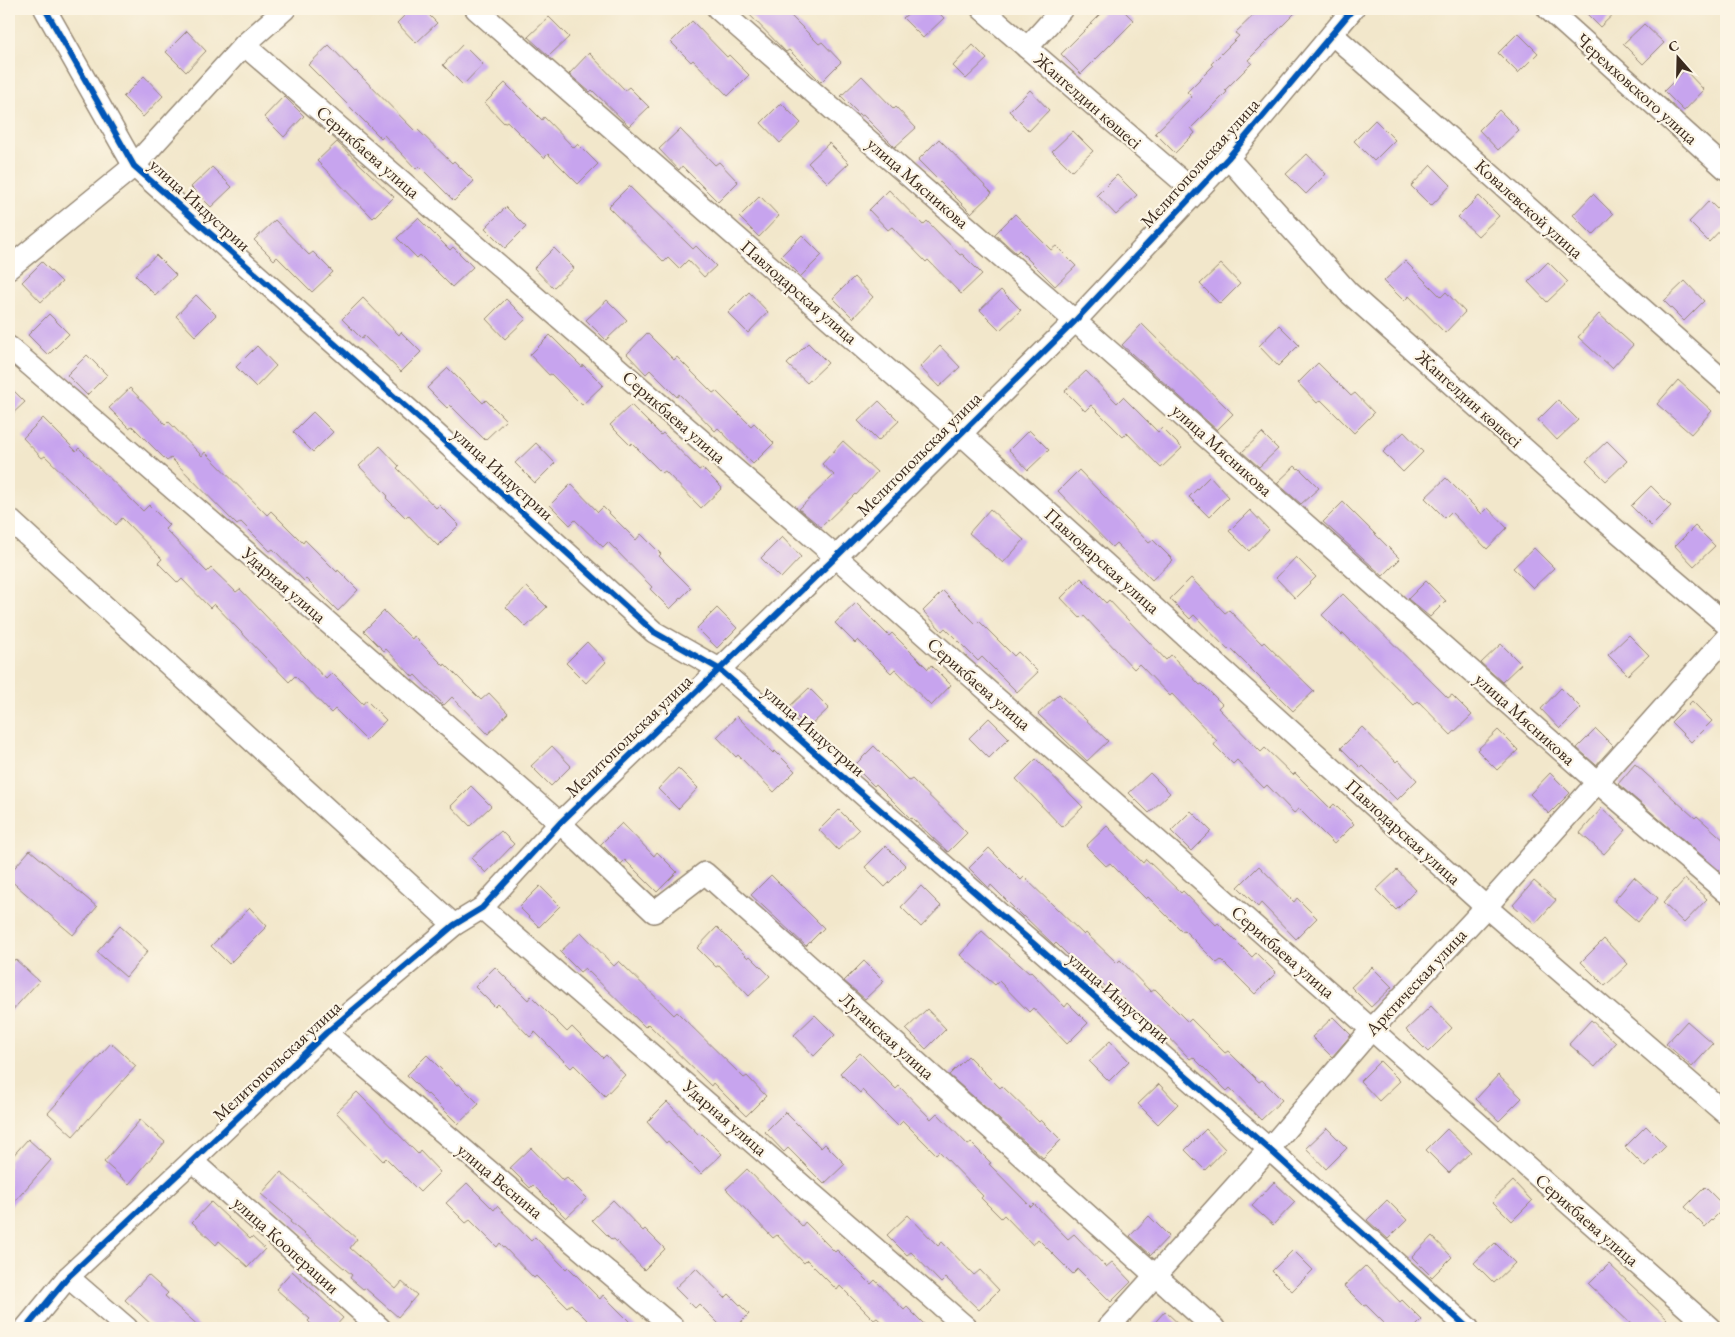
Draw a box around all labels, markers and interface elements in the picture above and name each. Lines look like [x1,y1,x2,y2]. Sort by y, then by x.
street label: Черемховского улица [1572,28,1704,150]
north arrow [1652,32,1702,82]
text: С [1666,36,1681,56]
street label: Жангелдин көшесі [1029,47,1147,154]
street label: Мелитопольская улица [1135,92,1265,232]
street label: Серикбаева улица [312,100,426,203]
street label: улица Мясникова [863,132,975,234]
street label: улица Индустрии [145,153,256,256]
street label: Ковалевской улица [1470,154,1589,264]
street label: Павлодарская улица [736,235,863,349]
street label: Жангелдин көшесі [1411,344,1528,453]
street label: Серикбаева улица [618,365,732,468]
street label: Мелитопольская улица [851,386,986,521]
street label: улица Мясникова [1167,398,1278,501]
street label: улица Индустрии [448,422,559,525]
street label: Павлодарская улица [1040,503,1165,619]
street label: Ударная улица [237,541,332,628]
street label: Серикбаева улица [923,632,1037,735]
street label: улица Мясникова [1470,667,1581,770]
street label: Мелитопольская улица [561,669,697,802]
street label: улица Индустрии [758,680,871,782]
street label: Павлодарская улица [1341,774,1466,890]
street label: Серикбаева улица [1227,900,1341,1003]
street label: Арктическая улица [1359,923,1472,1041]
street label: улица Индустрии [1063,947,1176,1049]
street label: Луганская улица [835,987,940,1085]
street label: Мелитопольская улица [208,995,346,1126]
street label: Ударная улица [678,1074,773,1161]
street label: улица Веснина [453,1138,549,1224]
street label: Серикбаева улица [1531,1168,1645,1271]
street label: улица Кооперации [228,1191,345,1299]

